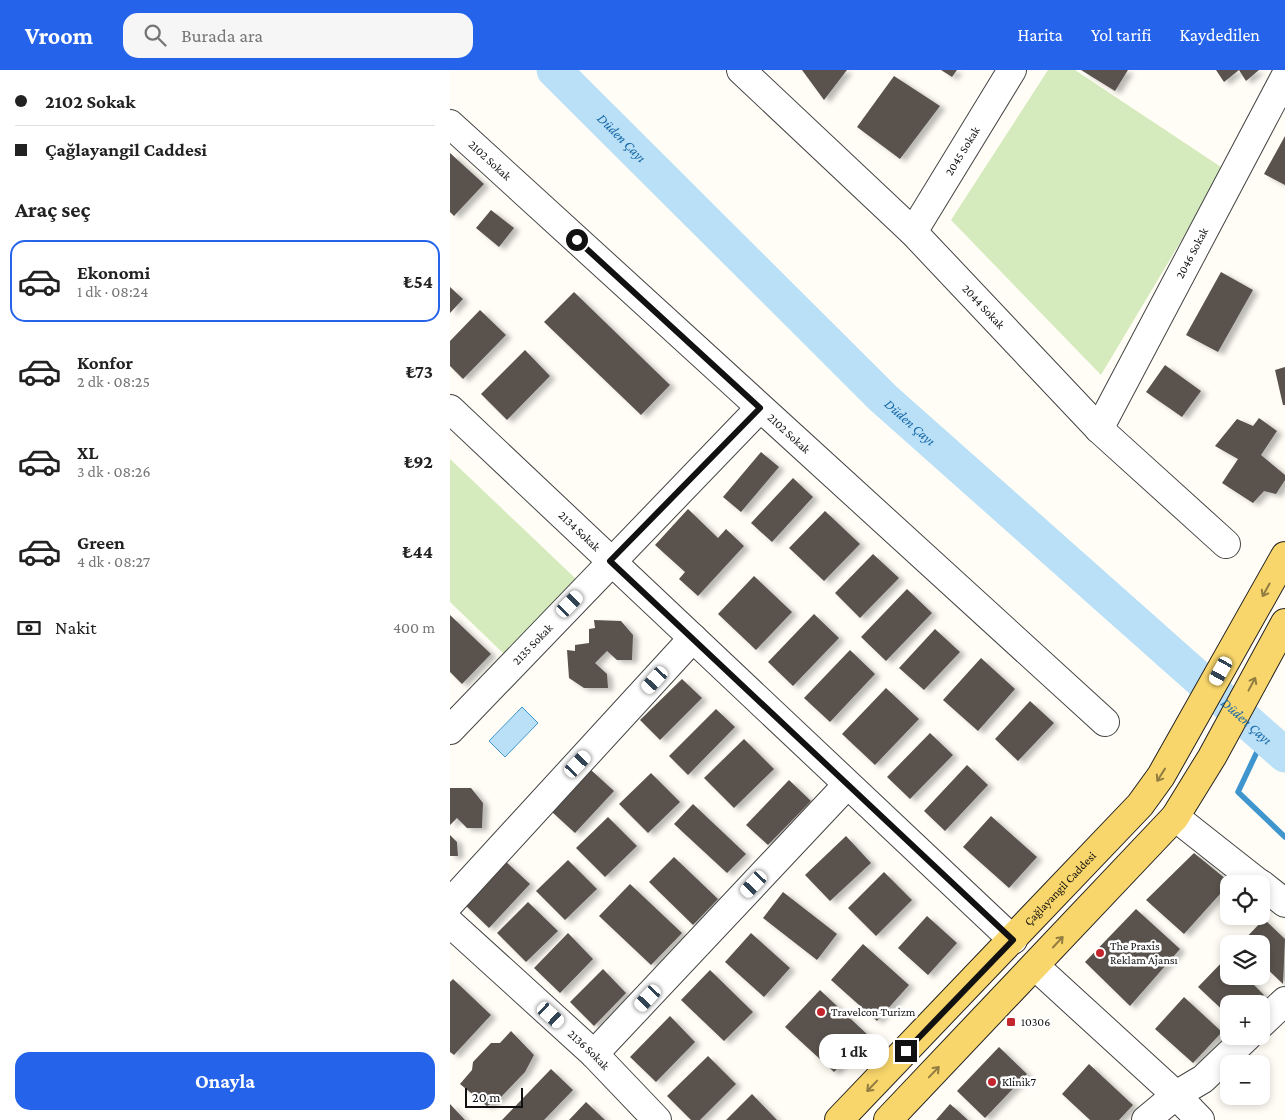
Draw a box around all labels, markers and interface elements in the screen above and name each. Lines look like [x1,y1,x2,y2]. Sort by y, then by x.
search box [123,13,473,58]
icon: search [141,21,169,49]
text: Vroom [25,22,93,49]
text: Burada ara [181,25,263,46]
text: Harita [1017,25,1063,45]
text: Yol tarifi [1091,25,1152,45]
text: Kaydedilen [1180,25,1260,45]
text: 2102 Sokak [45,91,136,112]
water label: Düden Çayı [594,110,650,166]
street label: 2045 Sokak [942,124,983,178]
street label: 2102 Sokak [466,137,514,184]
text: Çağlayangil Caddesi [45,139,207,160]
text: Araç seç [15,197,90,222]
street label: 2046 Sokak [1173,225,1211,281]
route start [566,229,588,251]
icon: car [17,259,62,304]
text: Ekonomi [77,262,150,283]
text: ₺54 [404,271,433,292]
street label: 2044 Sokak [959,282,1008,332]
text: 1 dk · 08:24 [77,283,148,300]
icon: car [17,349,62,394]
text: Konfor [77,352,133,373]
text: ₺73 [406,361,433,382]
text: 2 dk · 08:25 [77,373,150,390]
water label: Düden Çayı [882,395,939,449]
street label: 2102 Sokak [765,410,813,457]
icon: car [17,439,62,484]
text: XL [77,442,99,463]
text: ₺92 [404,451,433,472]
text: 3 dk · 08:26 [77,463,151,480]
street label: 2134 Sokak [556,508,604,554]
icon: car [17,529,62,574]
text: Green [77,532,125,553]
text: ₺44 [402,541,433,562]
text: 4 dk · 08:27 [77,553,150,570]
one-way arrow [1261,582,1271,597]
car [554,588,585,620]
icon: cash [15,614,43,642]
text: Nakit [55,617,97,638]
text: 400 m [393,619,435,636]
street label: 2135 Sokak [510,621,556,668]
car [1207,654,1234,688]
car [639,664,670,696]
one-way arrow [1247,676,1257,691]
water label: Düden Çayı [1218,694,1276,748]
car [562,748,593,780]
one-way arrow [1156,768,1166,782]
street label: Çağlayangil Caddesi [1021,849,1099,929]
car [738,868,769,900]
map controls [1220,875,1270,1105]
button: locate [1220,875,1270,925]
one-way arrow [1052,935,1064,948]
button: layers [1220,935,1270,985]
place label: The Praxis Reklam Ajansı [1110,939,1178,967]
marker: The Praxis Reklam Ajansı [1094,947,1106,959]
car [632,982,663,1014]
button: + [1220,995,1270,1045]
car [534,999,567,1031]
place label: Travelcon Turizm [831,1005,916,1019]
marker: Travelcon Turizm [815,1006,827,1018]
place label: 10306 [1021,1015,1050,1029]
marker: 10306 [1005,1016,1017,1028]
street label: 2136 Sokak [565,1027,613,1073]
callout: 1 dk [818,1034,888,1068]
route end [895,1040,917,1062]
text: 1 dk [841,1043,867,1060]
button: Onayla [15,1052,435,1110]
button: − [1220,1055,1270,1105]
one-way arrow [928,1066,940,1078]
place label: Klinik7 [1002,1075,1037,1089]
marker: Klinik7 [986,1076,998,1088]
one-way arrow [866,1080,878,1092]
scale bar [465,1085,522,1108]
text: 20 m [472,1089,500,1105]

